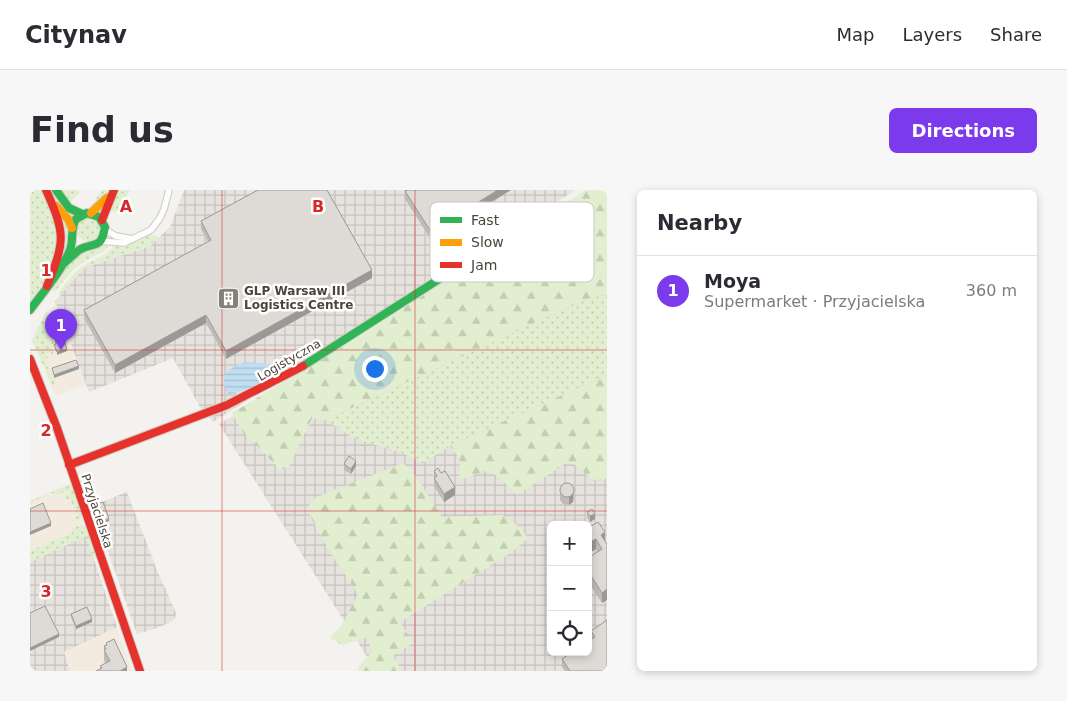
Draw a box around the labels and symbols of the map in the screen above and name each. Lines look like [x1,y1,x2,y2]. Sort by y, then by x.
text: A [120,197,133,216]
text: B [312,197,324,216]
legend [430,202,594,282]
text: Fast [471,212,500,228]
text: Slow [471,234,504,250]
text: Jam [470,257,497,273]
text: 1 [40,261,52,280]
place label: GLP Warsaw III Logistics Centre [244,284,353,312]
building icon: GLP Warsaw III Logistics Centre [216,286,240,310]
pin: 1 [45,309,77,350]
street label: Logistyczna [255,336,323,384]
your location [362,356,388,382]
text: 2 [40,421,52,440]
street label: Przyjacielska [78,472,116,550]
text: 3 [40,582,52,601]

